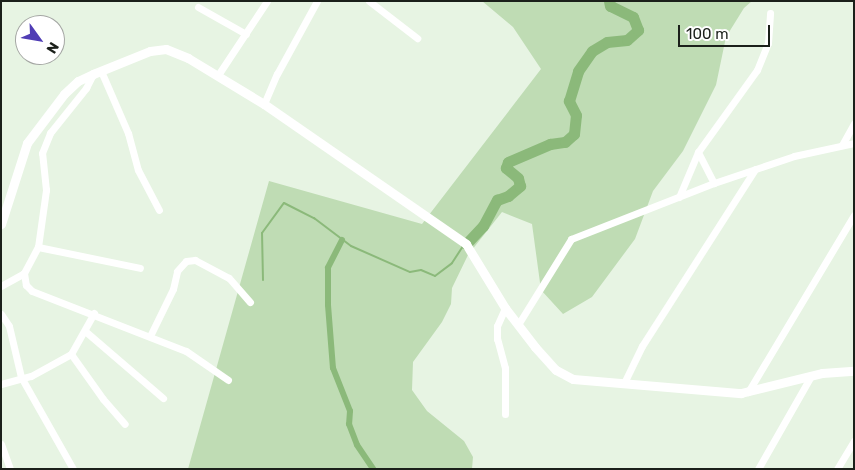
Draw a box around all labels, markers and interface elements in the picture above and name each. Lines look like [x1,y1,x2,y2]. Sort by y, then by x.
north arrow [15,15,65,65]
scale bar [680,15,772,47]
text: 100 m [686,25,728,43]
text: N [42,39,62,56]

